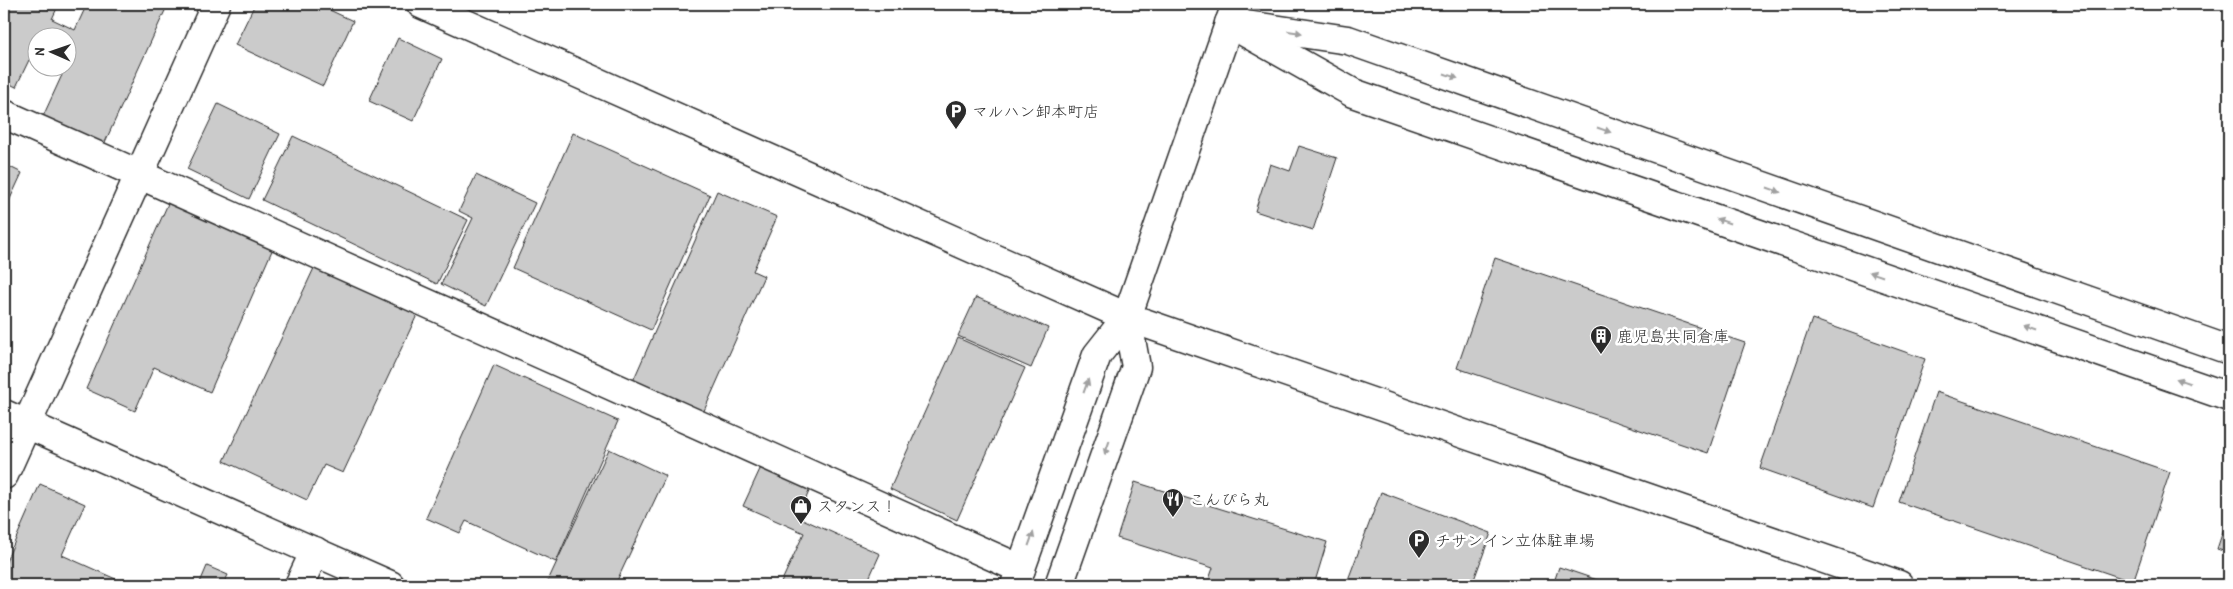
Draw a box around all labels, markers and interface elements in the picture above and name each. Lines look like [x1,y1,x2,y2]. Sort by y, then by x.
north arrow [28,28,78,78]
one-way arrow [1287,29,1303,37]
text: N [29,47,48,56]
one-way arrow [1443,73,1458,80]
parking icon: マルハン卸本町店 [944,99,968,130]
place label: マルハン卸本町店 [972,100,1099,122]
one-way arrow [1597,126,1612,134]
one-way arrow [1767,186,1782,194]
one-way arrow [1715,217,1730,224]
one-way arrow [1868,270,1883,278]
building icon: 鹿児島共同倉庫 [1589,324,1613,355]
one-way arrow [2022,324,2037,331]
place label: 鹿児島共同倉庫 [1617,325,1729,347]
one-way arrow [2175,377,2190,385]
one-way arrow [1082,378,1090,393]
one-way arrow [1103,441,1111,456]
restaurant icon: こんぴら丸 [1161,487,1185,518]
place label: こんぴら丸 [1189,488,1269,510]
shop icon: スタンス！ [789,494,813,525]
place label: スタンス！ [817,495,897,517]
parking icon: チサンイン立体駐車場 [1407,528,1431,559]
place label: チサンイン立体駐車場 [1435,529,1595,551]
one-way arrow [1028,532,1035,547]

